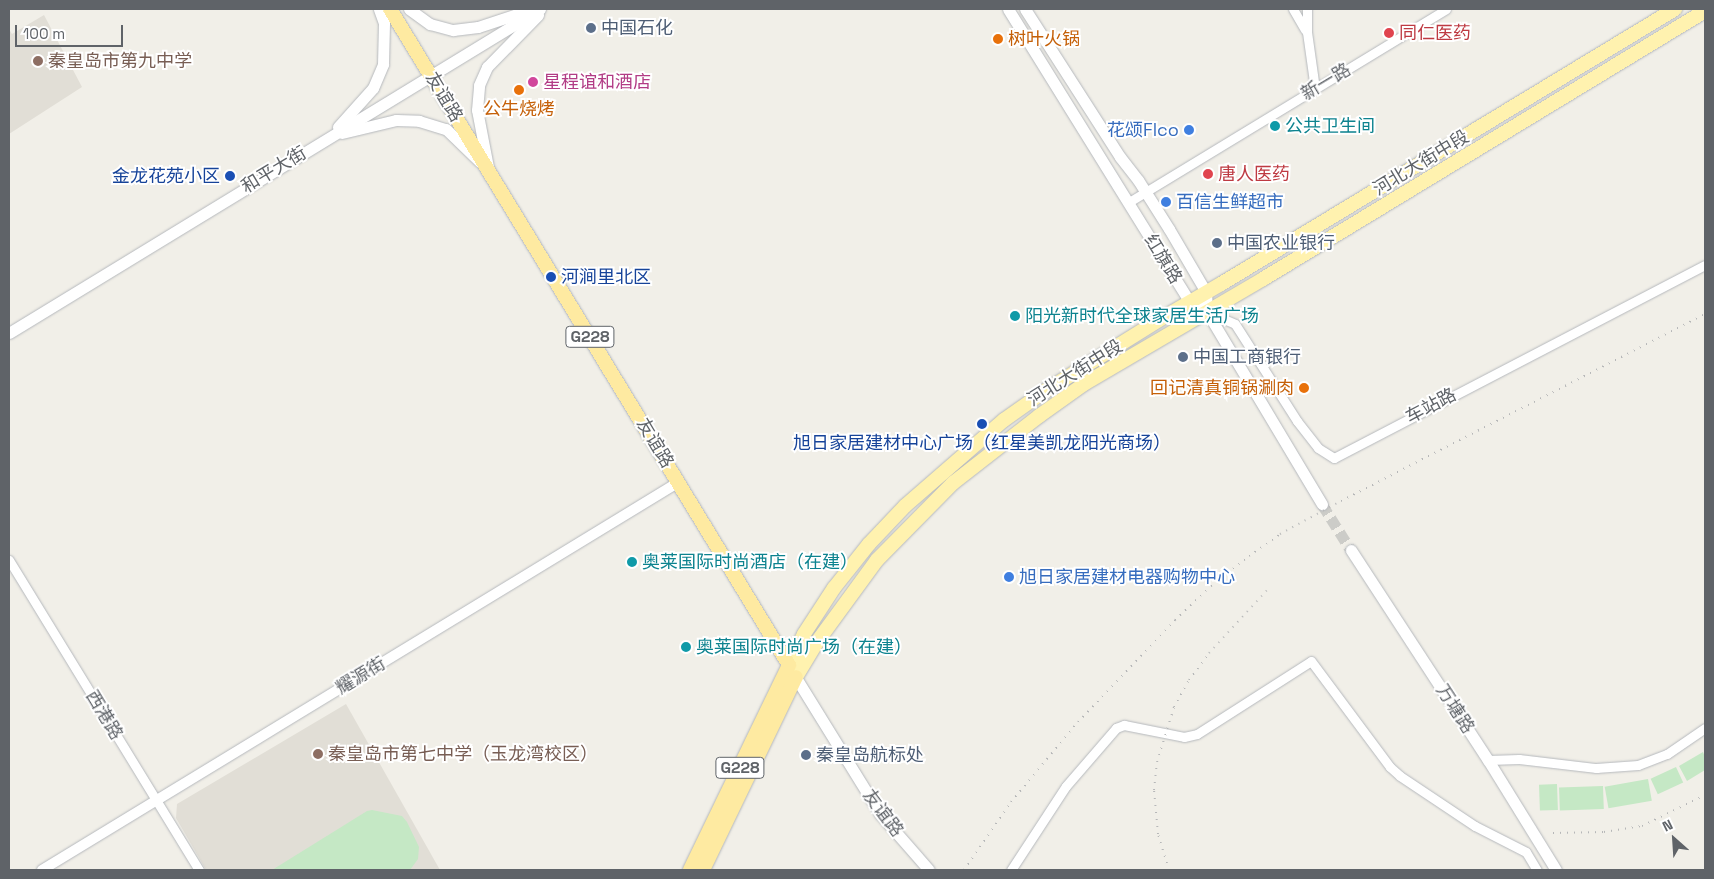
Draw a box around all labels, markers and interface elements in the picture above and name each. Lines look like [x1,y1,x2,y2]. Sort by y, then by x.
scale bar [18,15,125,47]
place label: 中国石化 [601,17,673,39]
marker: 中国石化 [585,22,597,34]
place label: 同仁医药 [1399,22,1471,44]
text: 100 m [23,24,65,43]
marker: 同仁医药 [1383,27,1395,39]
place label: 树叶火锅 [1008,28,1080,50]
marker: 树叶火锅 [992,33,1004,45]
place label: 秦皇岛市第九中学 [48,50,192,72]
marker: 秦皇岛市第九中学 [32,55,44,67]
street label: 新一路 [1297,59,1355,105]
street label: 友谊路 [421,68,467,126]
place label: 星程谊和酒店 [543,71,651,93]
marker: 星程谊和酒店 [527,76,539,88]
marker: 公牛烧烤 [513,84,525,96]
place label: 公牛烧烤 [483,98,555,120]
place label: 公共卫生间 [1285,115,1375,137]
place label: 花颂Flco [1107,119,1179,141]
marker: 公共卫生间 [1269,120,1281,132]
marker: 花颂Flco [1183,124,1195,136]
street label: 河北大街中段 [1369,126,1473,200]
street label: 和平大街 [238,142,310,198]
place label: 唐人医药 [1218,163,1290,185]
place label: 金龙花苑小区 [112,165,220,187]
marker: 唐人医药 [1202,168,1214,180]
marker: 金龙花苑小区 [224,170,236,182]
place label: 百信生鲜超市 [1176,191,1284,213]
marker: 百信生鲜超市 [1160,196,1172,208]
street label: 红旗路 [1140,230,1186,288]
place label: 中国农业银行 [1227,232,1335,254]
marker: 中国农业银行 [1211,237,1223,249]
place label: 河涧里北区 [561,266,651,288]
marker: 河涧里北区 [545,271,557,283]
place label: 阳光新时代全球家居生活广场 [1025,305,1259,327]
marker: 阳光新时代全球家居生活广场 [1009,310,1021,322]
road number: G228 [565,324,615,351]
street label: 河北大街中段 [1023,335,1127,411]
place label: 中国工商银行 [1193,346,1301,368]
marker: 中国工商银行 [1177,351,1189,363]
place label: 回记清真铜锅涮肉 [1150,377,1294,399]
marker: 回记清真铜锅涮肉 [1298,382,1310,394]
street label: 车站路 [1402,384,1460,428]
street label: 友谊路 [632,414,678,472]
marker: 旭日家居建材中心广场（红星美凯龙阳光商场） [976,418,988,430]
place label: 旭日家居建材中心广场（红星美凯龙阳光商场） [793,432,1171,454]
place label: 奥莱国际时尚酒店（在建） [642,551,858,573]
marker: 奥莱国际时尚酒店（在建） [626,556,638,568]
place label: 旭日家居建材电器购物中心 [1019,566,1235,588]
marker: 旭日家居建材电器购物中心 [1003,571,1015,583]
place label: 奥莱国际时尚广场（在建） [696,636,912,658]
marker: 奥莱国际时尚广场（在建） [680,641,692,653]
street label: 耀源街 [332,653,390,699]
street label: 万塘路 [1431,680,1479,738]
street label: 西港路 [81,686,127,744]
place label: 秦皇岛市第七中学（玉龙湾校区） [328,743,598,765]
place label: 秦皇岛航标处 [816,744,924,766]
marker: 秦皇岛市第七中学（玉龙湾校区） [312,748,324,760]
marker: 秦皇岛航标处 [800,749,812,761]
road number: G228 [715,754,765,781]
street label: 友谊路 [858,785,908,841]
north arrow [1649,814,1699,864]
text: N [1659,815,1676,836]

